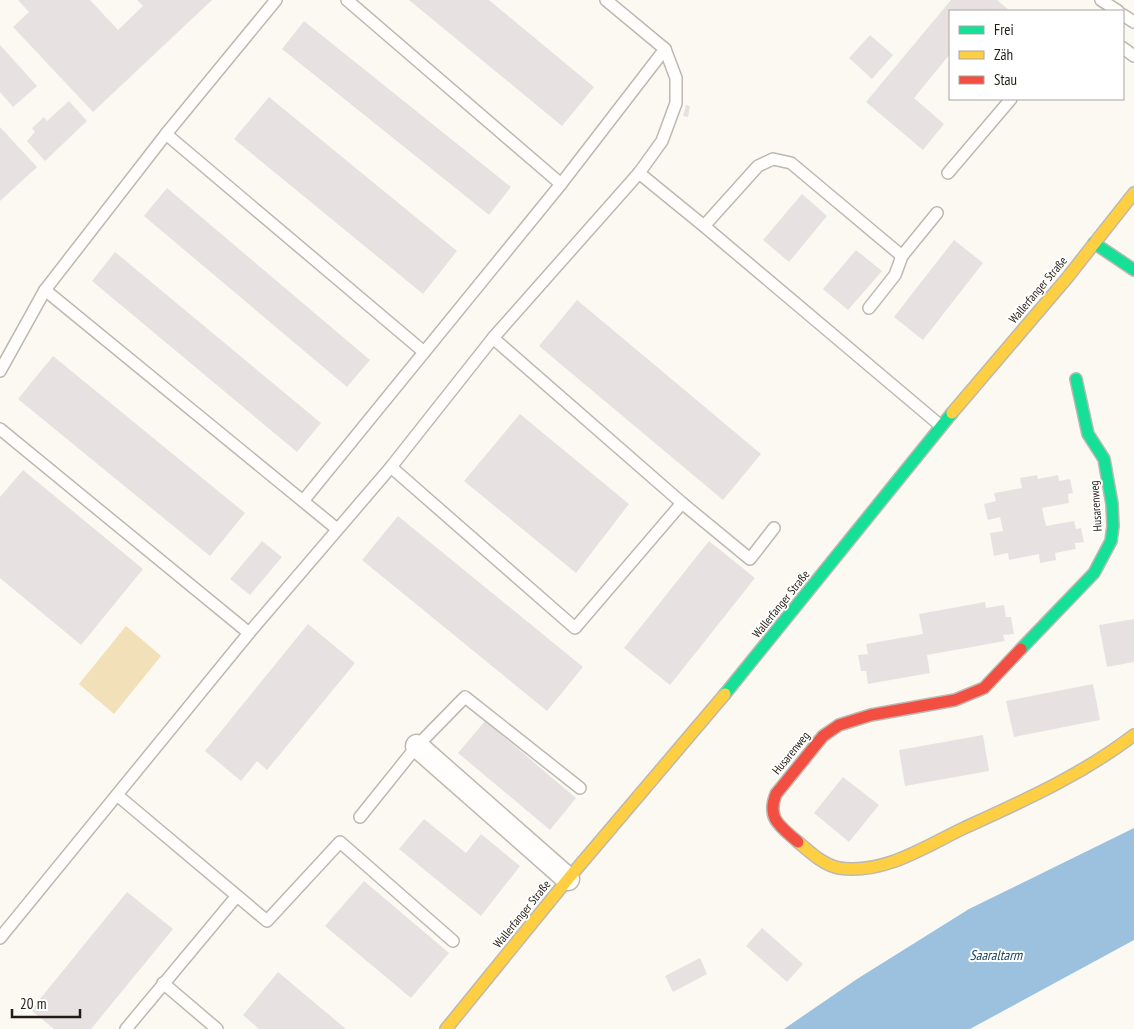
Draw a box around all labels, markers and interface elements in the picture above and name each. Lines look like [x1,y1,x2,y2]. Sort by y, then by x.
legend [949,10,1124,100]
text: Frei [994,20,1014,39]
text: Zäh [994,45,1013,64]
text: Stau [994,70,1017,89]
street label: Wallerfanger Straße [1005,253,1070,326]
street label: Husarenweg [1086,480,1105,532]
street label: Wallerfanger Straße [749,567,813,641]
street label: Husarenweg [769,728,812,777]
street label: Wallerfanger Straße [490,877,554,951]
water label: Saaraltarm [970,946,1023,964]
scale bar [12,986,80,1018]
text: 20 m [20,994,46,1013]

